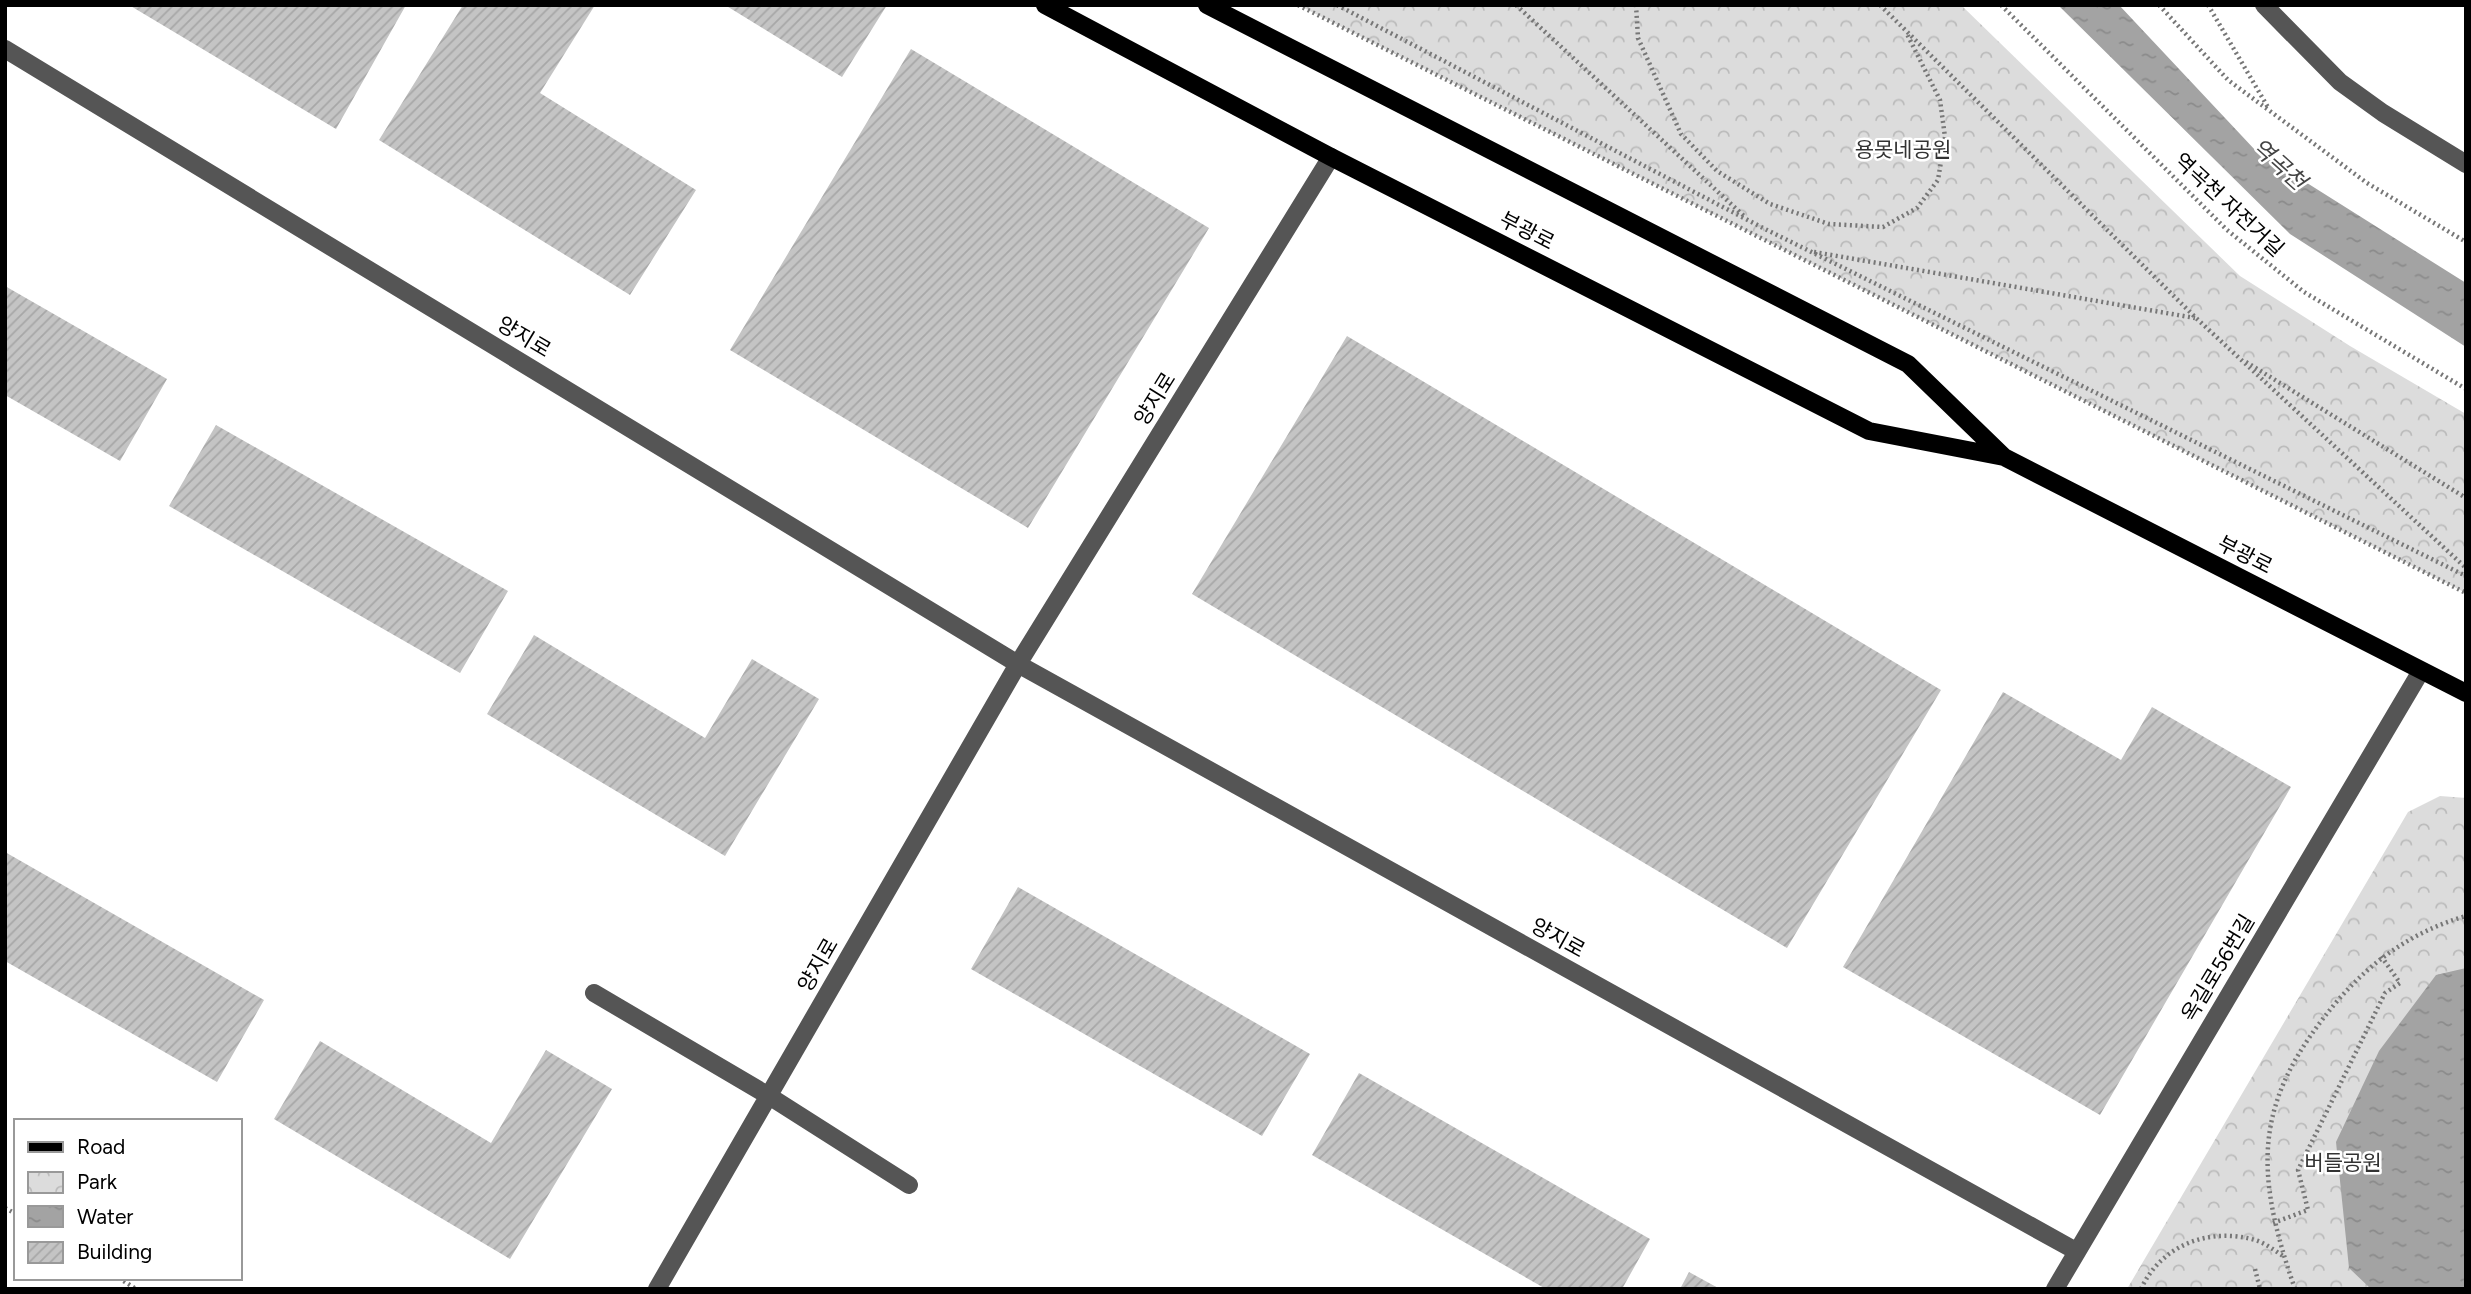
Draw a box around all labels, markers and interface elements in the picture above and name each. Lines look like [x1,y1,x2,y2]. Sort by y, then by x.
water label: 역곡천 [2246,132,2314,198]
park label: 용못네공원 [1855,137,1951,162]
street label: 역곡천 자전거길 [2169,148,2289,262]
street label: 부광로 [1496,206,1559,255]
street label: 양지로 [493,311,556,362]
street label: 양지로 [1129,368,1181,430]
street label: 부광로 [2214,530,2277,579]
street label: 옥길로56번길 [2176,910,2259,1026]
street label: 양지로 [1527,913,1590,963]
street label: 양지로 [792,933,843,996]
legend [14,1119,242,1280]
text: Road [77,1134,125,1159]
park label: 버들공원 [2304,1150,2382,1175]
text: Park [77,1169,118,1194]
text: Water [77,1204,133,1229]
text: Building [77,1239,152,1264]

